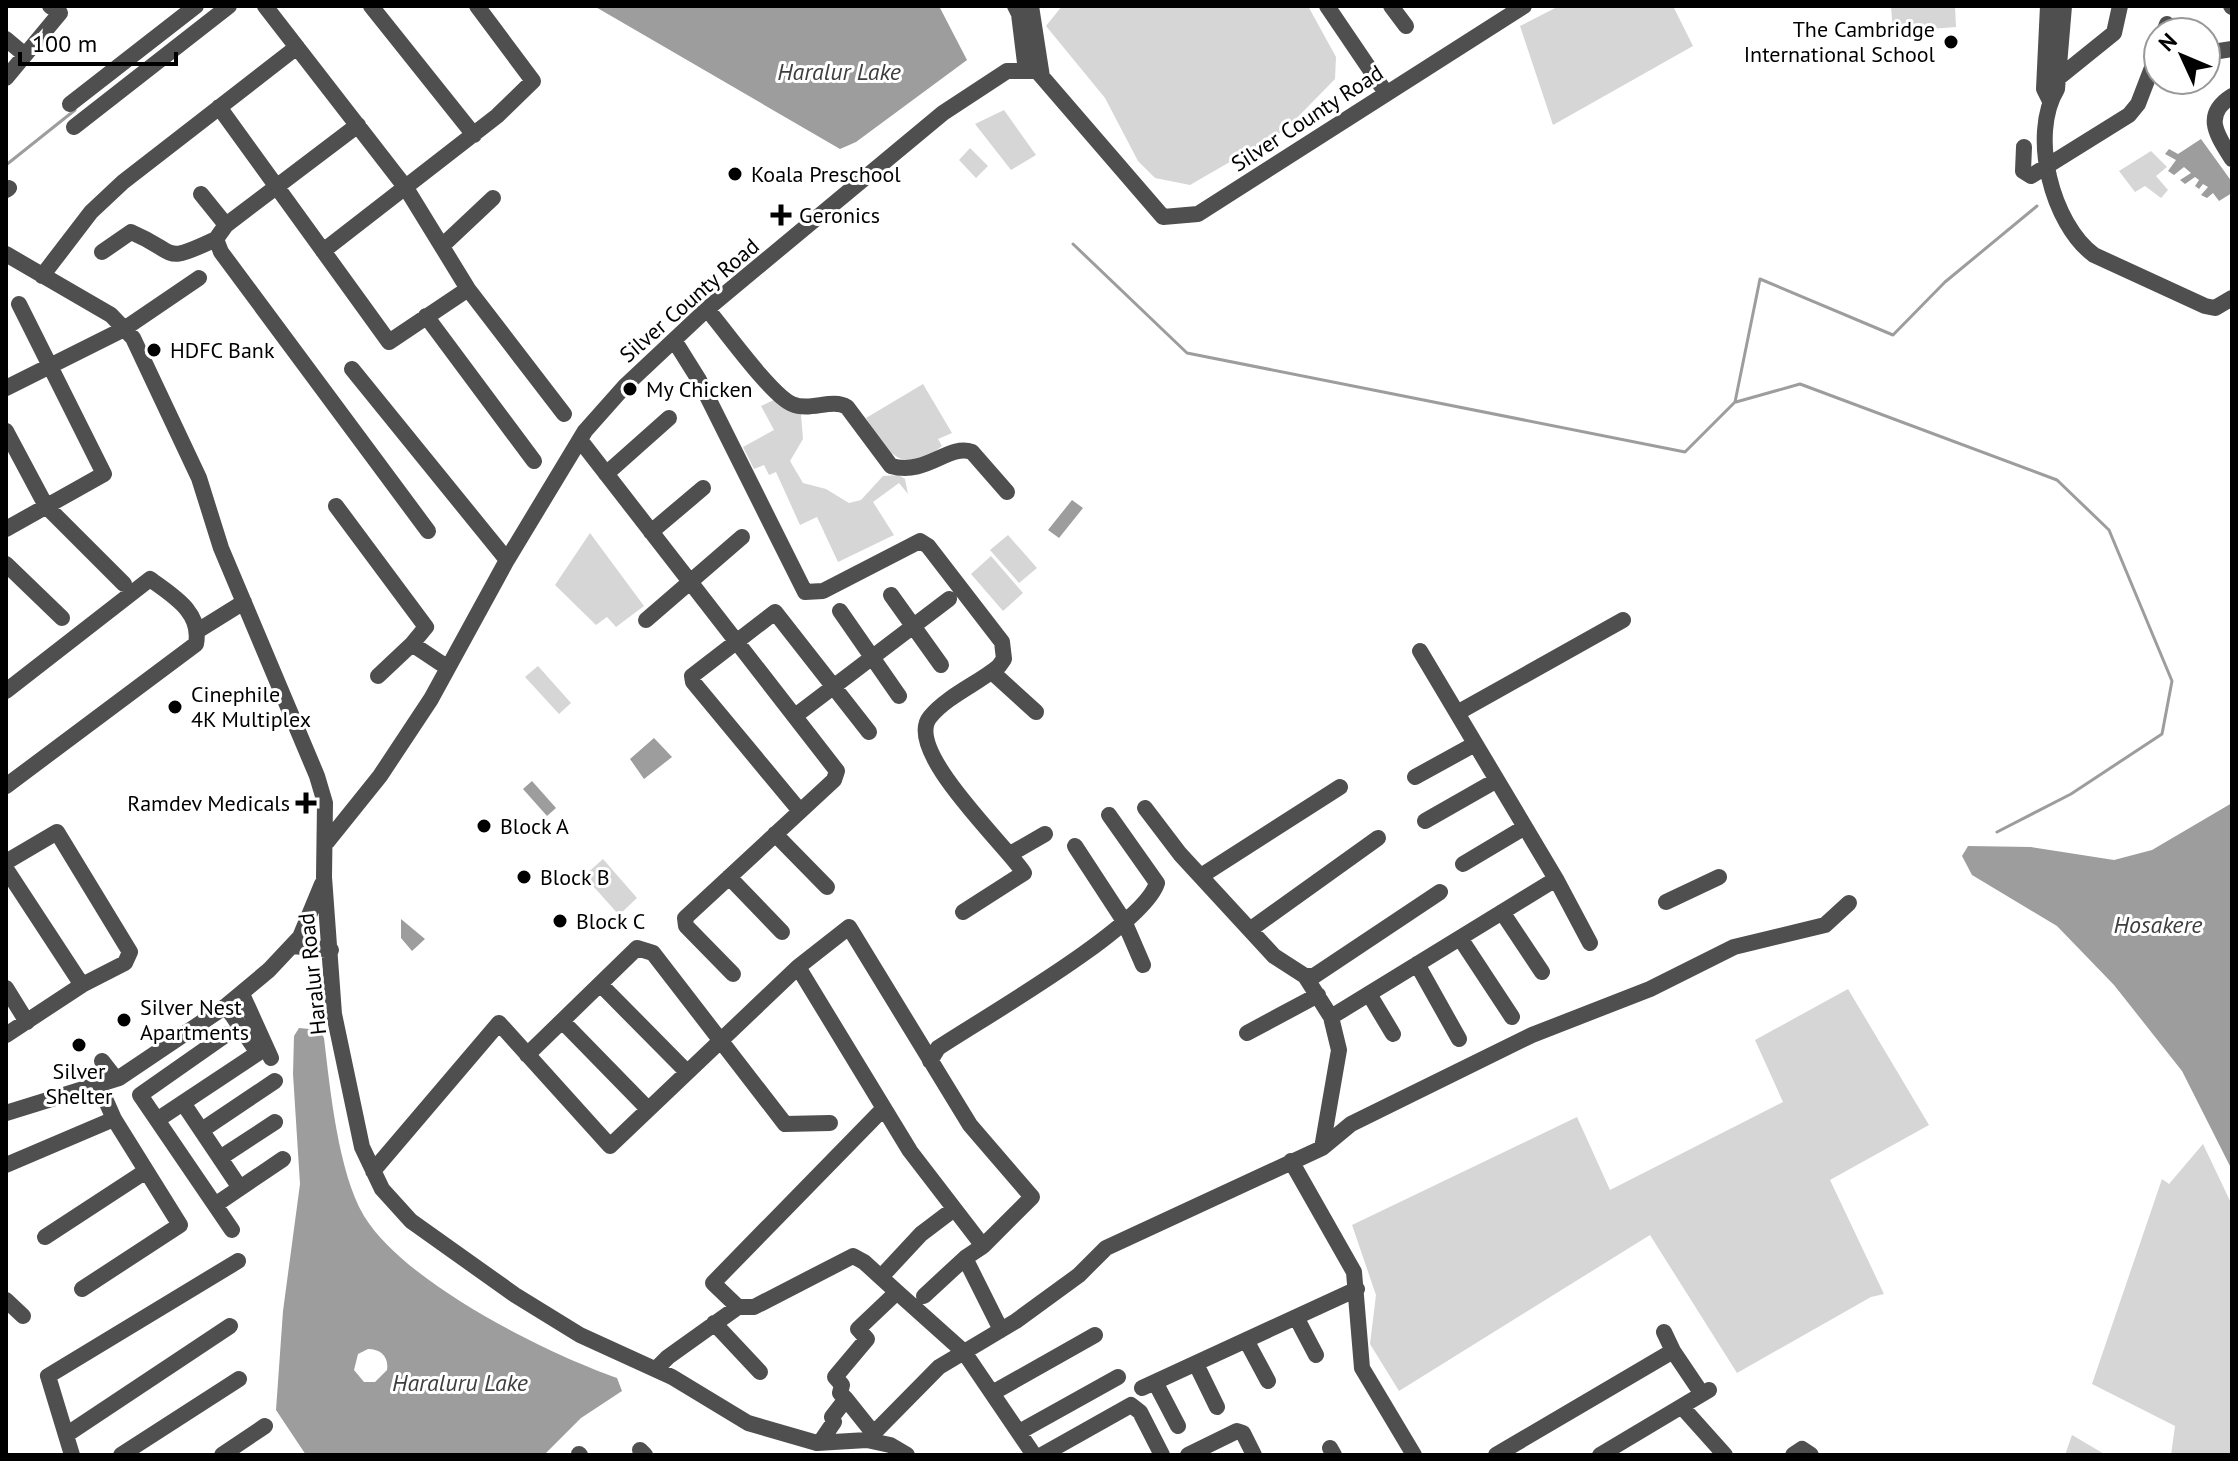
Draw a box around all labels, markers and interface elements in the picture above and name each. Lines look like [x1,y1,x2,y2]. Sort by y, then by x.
place label: The Cambridge International School [1744,15,1936,68]
scale bar [20,16,176,66]
north arrow [2142,16,2222,96]
text: N [2153,27,2183,57]
text: 100 m [32,28,97,59]
marker: The Cambridge International School [1942,33,1960,51]
water label: Haralur Lake [777,56,901,87]
street label: Silver County Road [1226,58,1388,178]
place label: Koala Preschool [751,160,901,188]
marker: Koala Preschool [726,165,744,183]
place label: Geronics [799,201,880,229]
marker: Geronics [770,204,792,226]
street label: Silver County Road [613,232,765,368]
place label: HDFC Bank [170,336,275,364]
marker: HDFC Bank [145,341,163,359]
place label: My Chicken [646,375,753,403]
marker: My Chicken [621,380,639,398]
place label: Cinephile 4K Multiplex [191,680,311,733]
marker: Cinephile 4K Multiplex [166,698,184,716]
place label: Ramdev Medicals [127,789,290,817]
marker: Ramdev Medicals [297,794,315,812]
place label: Block A [500,812,569,840]
marker: Block A [475,817,493,835]
place label: Block B [540,863,610,891]
marker: Block B [515,868,533,886]
place label: Block C [576,907,645,935]
water label: Hosakere [2114,909,2202,940]
street label: Haralur Road [292,912,332,1036]
marker: Block C [551,912,569,930]
place label: Silver Nest Apartments [140,993,249,1046]
marker: Silver Nest Apartments [115,1011,133,1029]
marker: Silver Shelter [70,1036,88,1054]
place label: Silver Shelter [45,1057,113,1110]
water label: Haraluru Lake [392,1367,528,1398]

